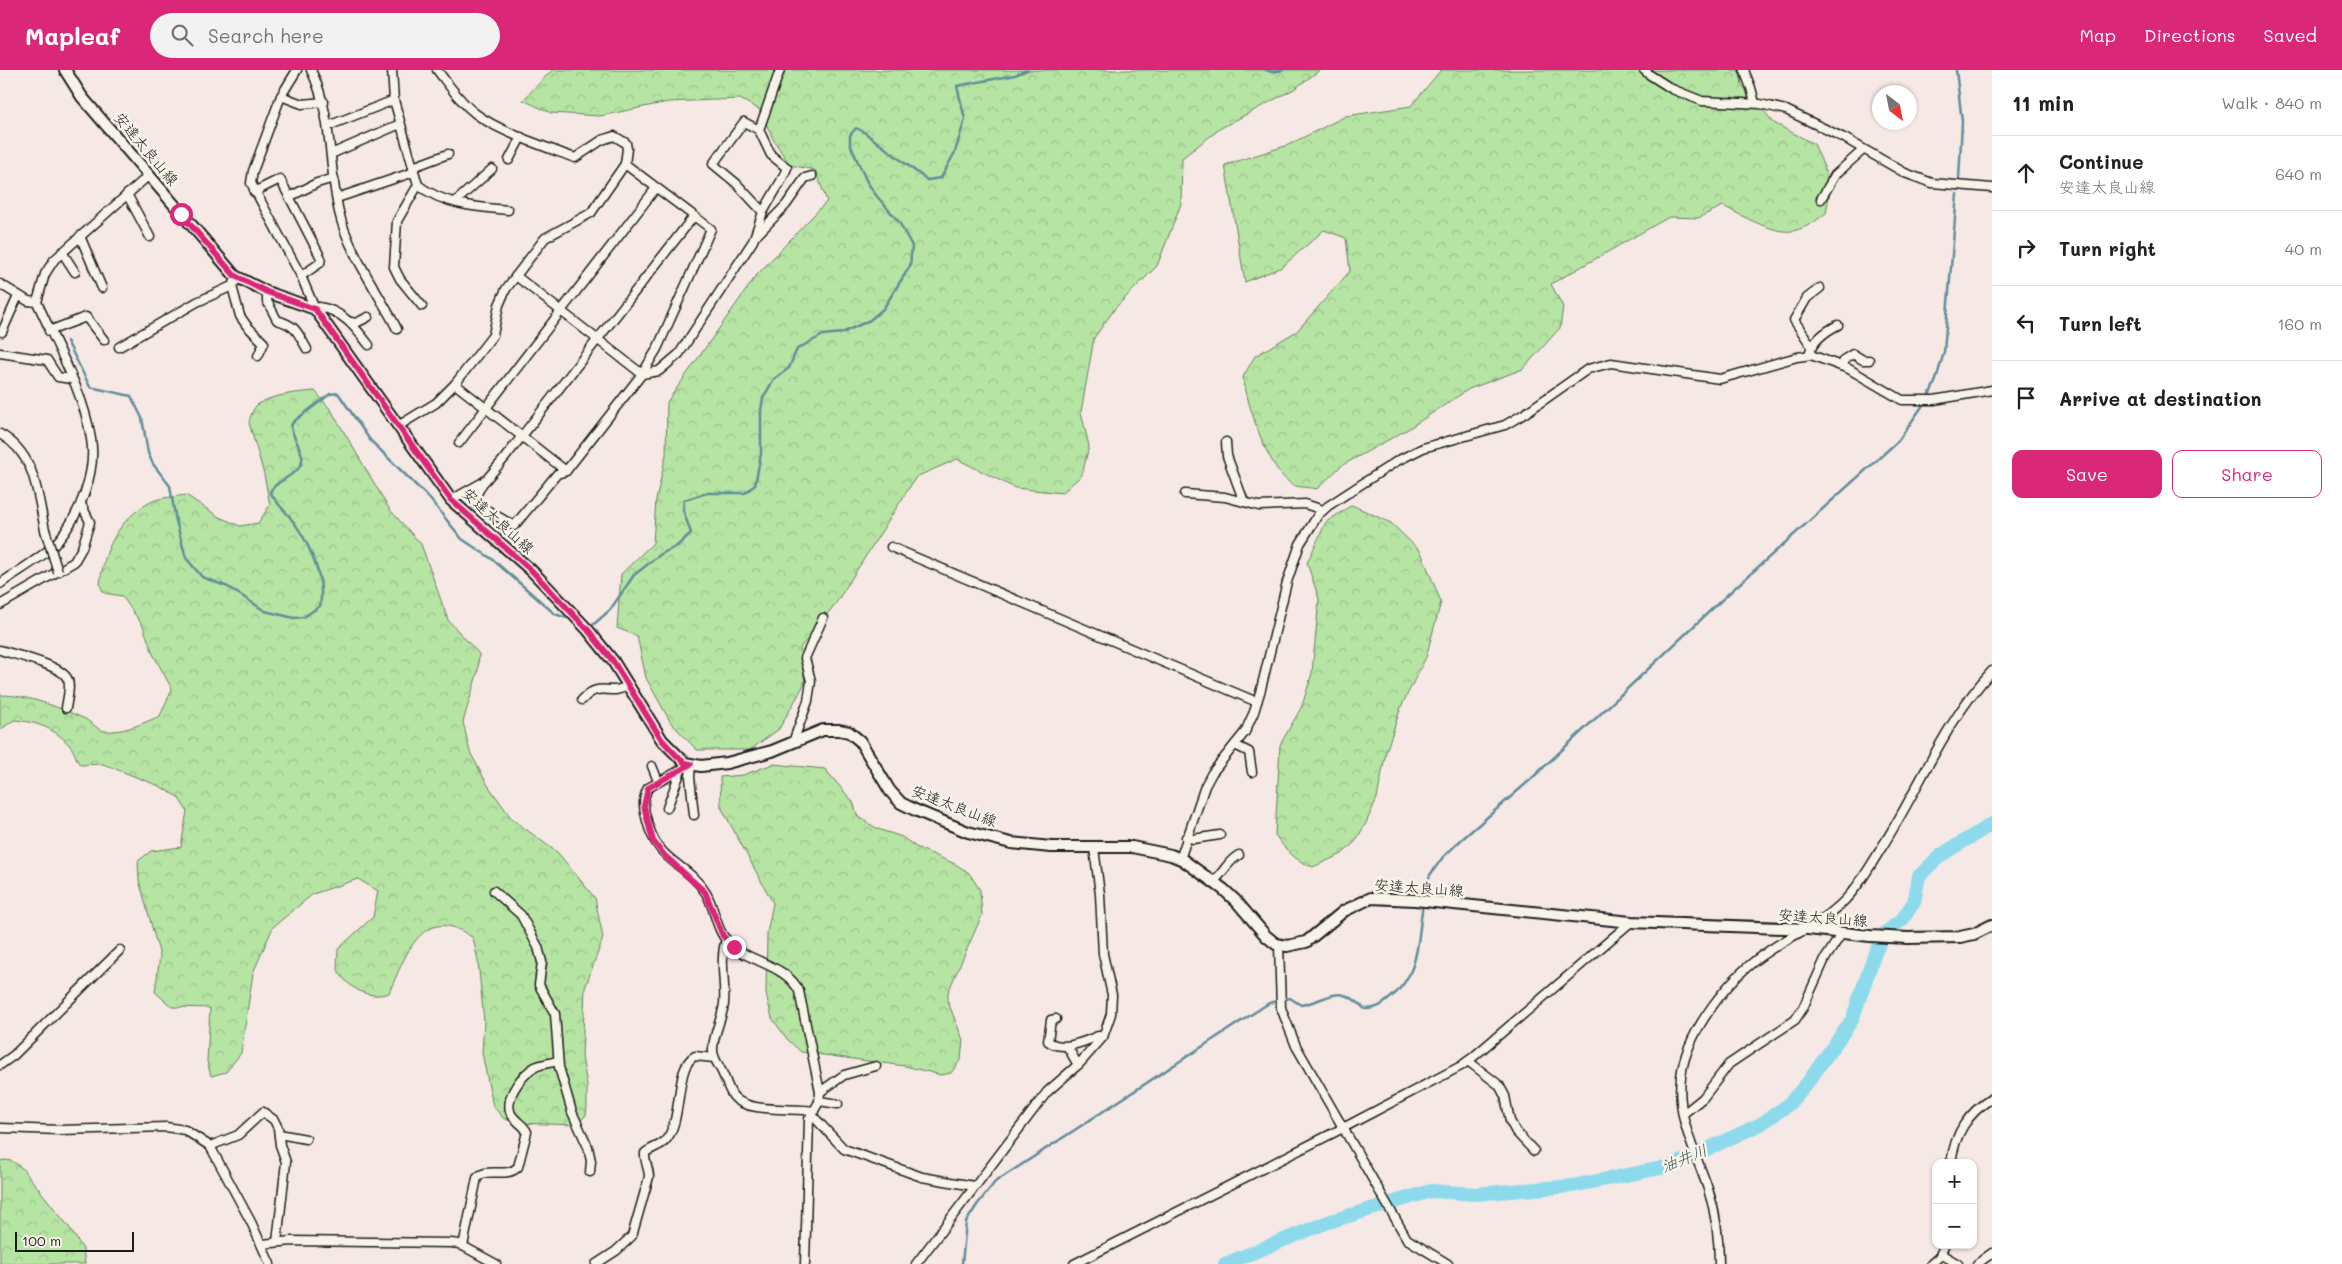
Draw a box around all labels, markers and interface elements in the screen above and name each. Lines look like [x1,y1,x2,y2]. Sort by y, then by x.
search box [150,13,500,58]
text: Mapleaf [25,20,120,51]
icon: search [168,21,196,49]
text: Search here [208,23,324,48]
text: Map [2079,23,2116,47]
text: Directions [2144,23,2236,47]
text: Saved [2264,23,2317,47]
north arrow [1872,85,1917,130]
text: 11 min [2012,89,2074,116]
text: Walk · 840 m [2221,92,2322,113]
street label: 安達太良山線 [110,107,183,189]
text: Continue [2059,149,2144,174]
icon: ahead [2012,159,2040,187]
text: 640 m [2275,163,2322,184]
text: 安達太良山線 [2059,176,2155,197]
route start [170,203,193,226]
icon: right [2012,234,2040,262]
text: Turn right [2059,236,2156,261]
text: 40 m [2285,238,2322,259]
icon: left [2012,309,2040,337]
text: Turn left [2059,311,2142,336]
text: 160 m [2277,313,2322,334]
icon: arrive [2012,384,2040,412]
text: Arrive at destination [2059,386,2262,411]
button: Save [2012,450,2162,498]
button: Share [2172,450,2322,498]
street label: 安達太良山線 [459,483,539,558]
street label: 安達太良山線 [909,780,1000,831]
street label: 安達太良山線 [1373,874,1465,900]
street label: 安達太良山線 [1777,904,1869,930]
route end [723,936,746,959]
water label: 油井川 [1658,1139,1710,1176]
map controls [1932,1159,1977,1249]
button: + [1932,1159,1977,1204]
button: − [1932,1204,1977,1249]
scale bar [15,1229,134,1252]
text: 100 m [22,1231,61,1250]

